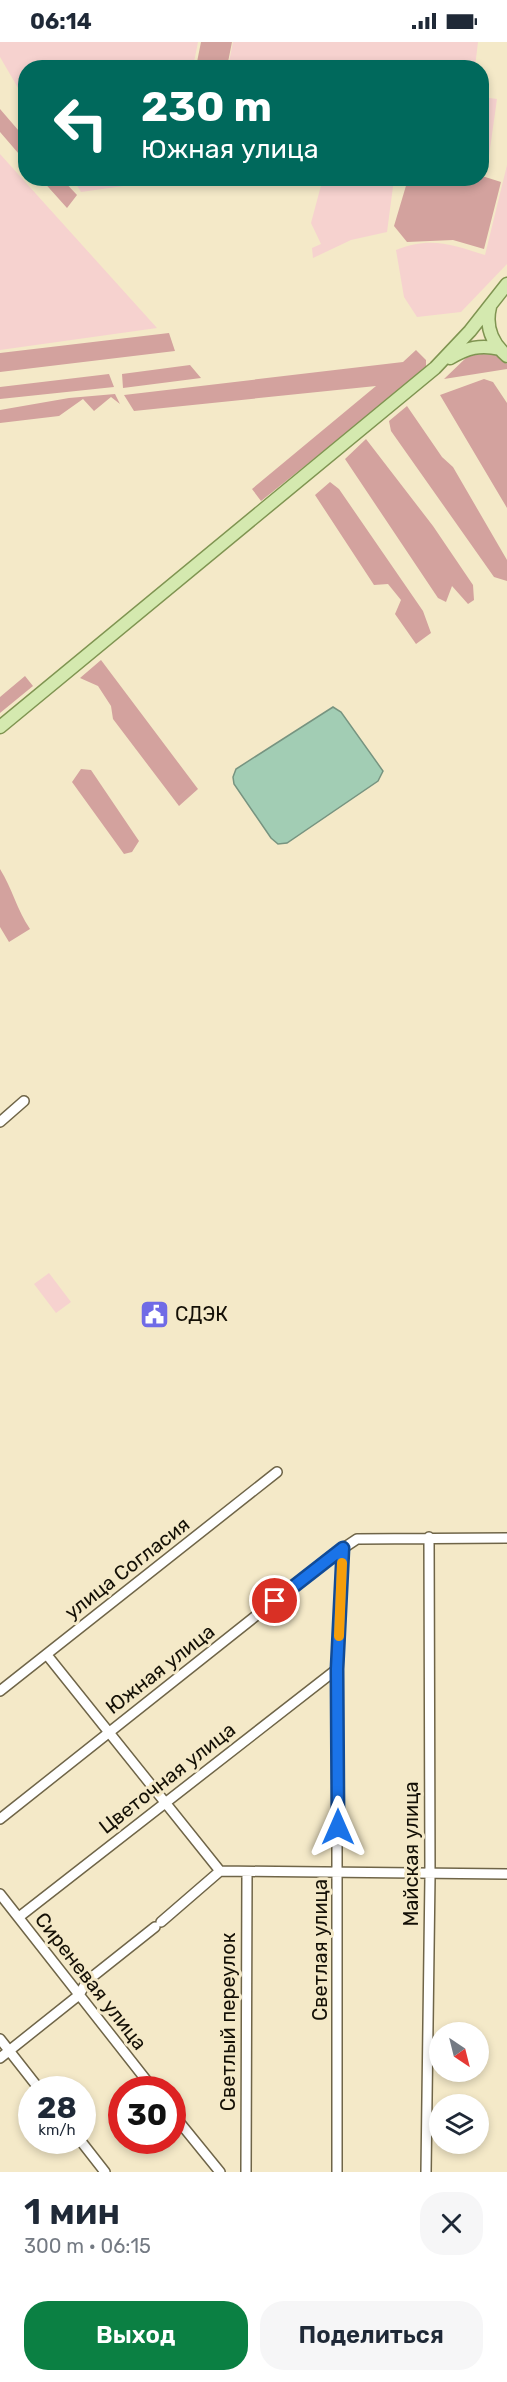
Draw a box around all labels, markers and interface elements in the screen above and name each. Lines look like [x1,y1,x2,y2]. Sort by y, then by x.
text: 06:14 [30,8,92,35]
text: 230 m [141,82,272,132]
icon: left [42,84,120,162]
text: Южная улица [141,133,319,165]
public building icon: СДЭК [138,1298,170,1330]
place label: СДЭК [175,1302,228,1326]
street label: улица Согласия [60,1512,194,1624]
pin [249,1575,300,1626]
icon: arrive [258,1584,291,1617]
street label: Южная улица [101,1619,219,1719]
street label: Цветочная улица [94,1717,240,1839]
street label: Майская улица [399,1781,423,1927]
position arrow [306,1795,370,1859]
street label: Светлая улица [308,1879,332,2021]
street label: Сиреневая улица [30,1908,152,2054]
street label: Светлый переулок [216,1932,240,2111]
north arrow [429,2022,489,2082]
map controls [429,2022,489,2154]
speed limit sign: 30 [108,2076,186,2154]
text: 28 [37,2090,77,2126]
button: layers [429,2094,489,2154]
text: km/h [38,2121,76,2139]
text: 1 мин [24,2190,120,2233]
button: close [420,2192,483,2255]
text: 300 m · 06:15 [24,2234,151,2258]
button: Выход [24,2301,248,2370]
button: Поделиться [260,2301,483,2370]

